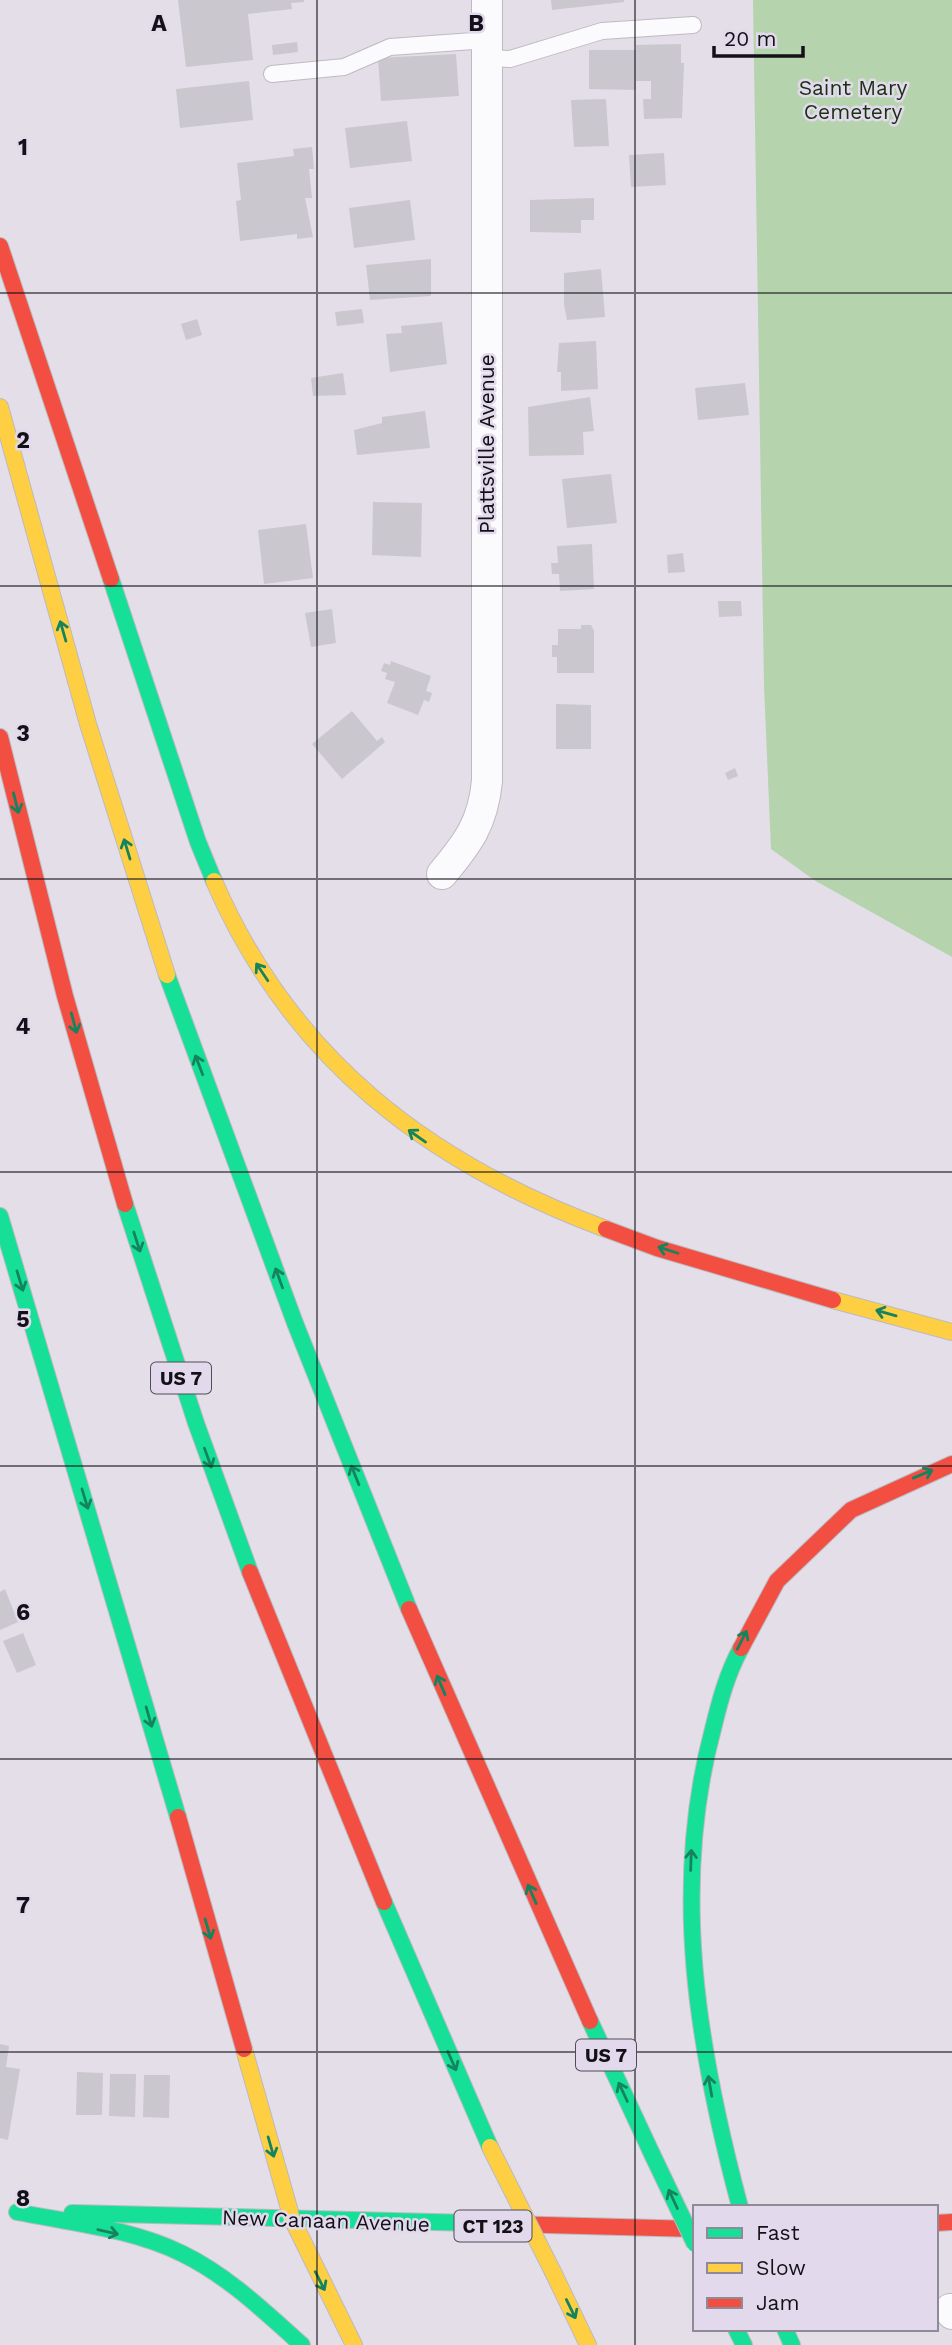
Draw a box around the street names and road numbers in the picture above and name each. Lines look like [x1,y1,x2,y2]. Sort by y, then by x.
street label: Plattsville Avenue [474,354,499,534]
road number: US 7 [151,1362,211,1394]
road number: US 7 [576,2039,636,2070]
street label: New Canaan Avenue [222,2204,430,2237]
road number: CT 123 [454,2210,532,2242]

